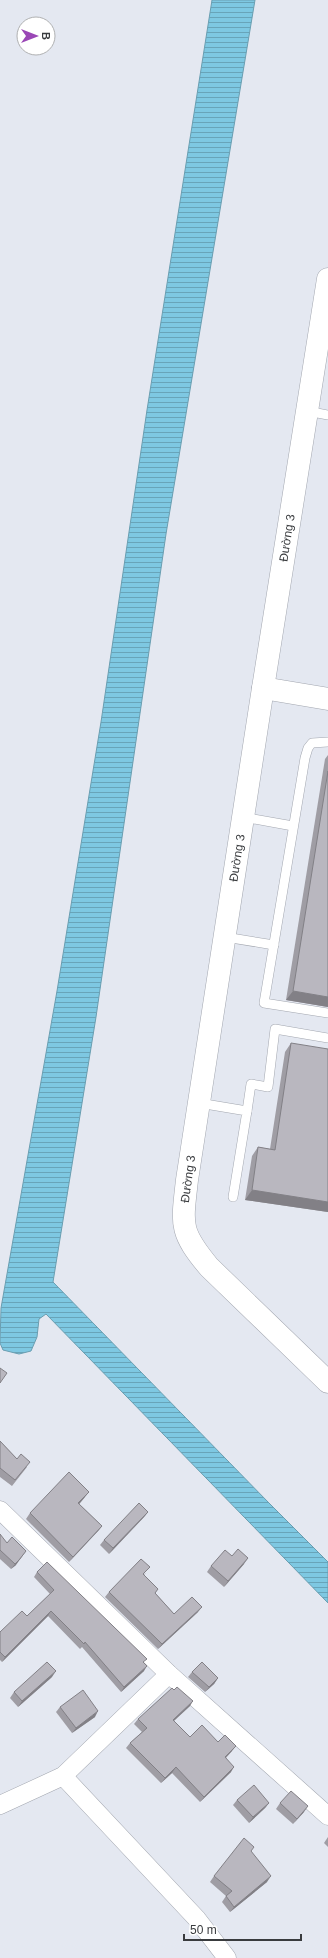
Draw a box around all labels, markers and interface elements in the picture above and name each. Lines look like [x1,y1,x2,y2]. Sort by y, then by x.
north arrow [16,16,56,56]
text: B [40,32,52,40]
street label: Đường 3 [276,513,298,563]
street label: Đường 3 [226,833,248,883]
street label: Đường 3 [178,1154,198,1204]
scale bar [184,1916,301,1942]
text: 50 m [190,1923,217,1937]

